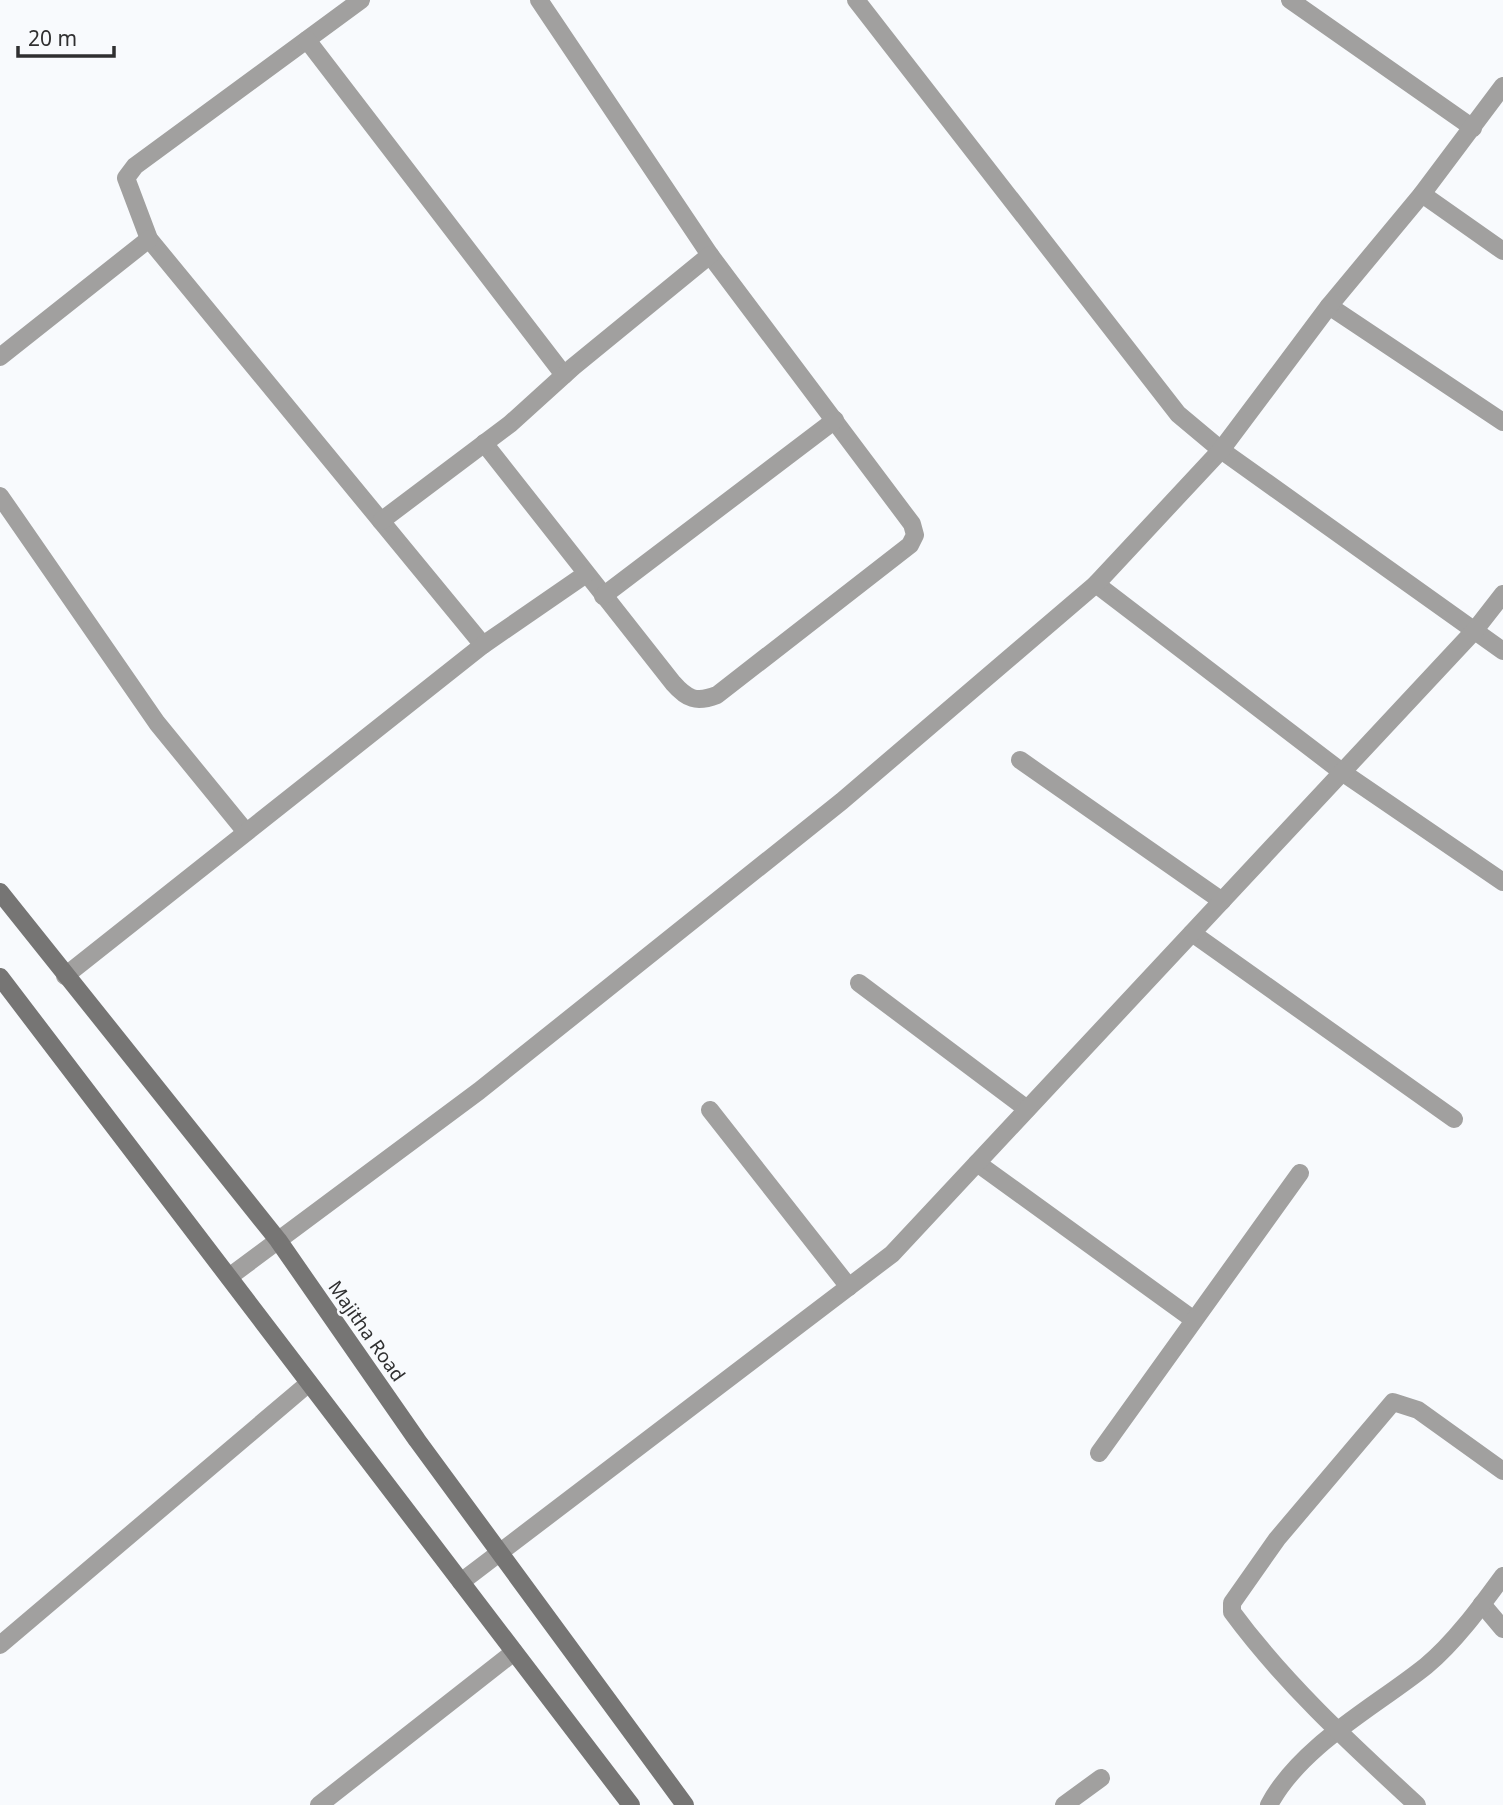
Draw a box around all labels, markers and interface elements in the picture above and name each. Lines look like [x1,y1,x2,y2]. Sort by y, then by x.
scale bar [18,14,114,58]
text: 20 m [28,24,77,52]
street label: Majitha Road [323,1275,411,1387]

